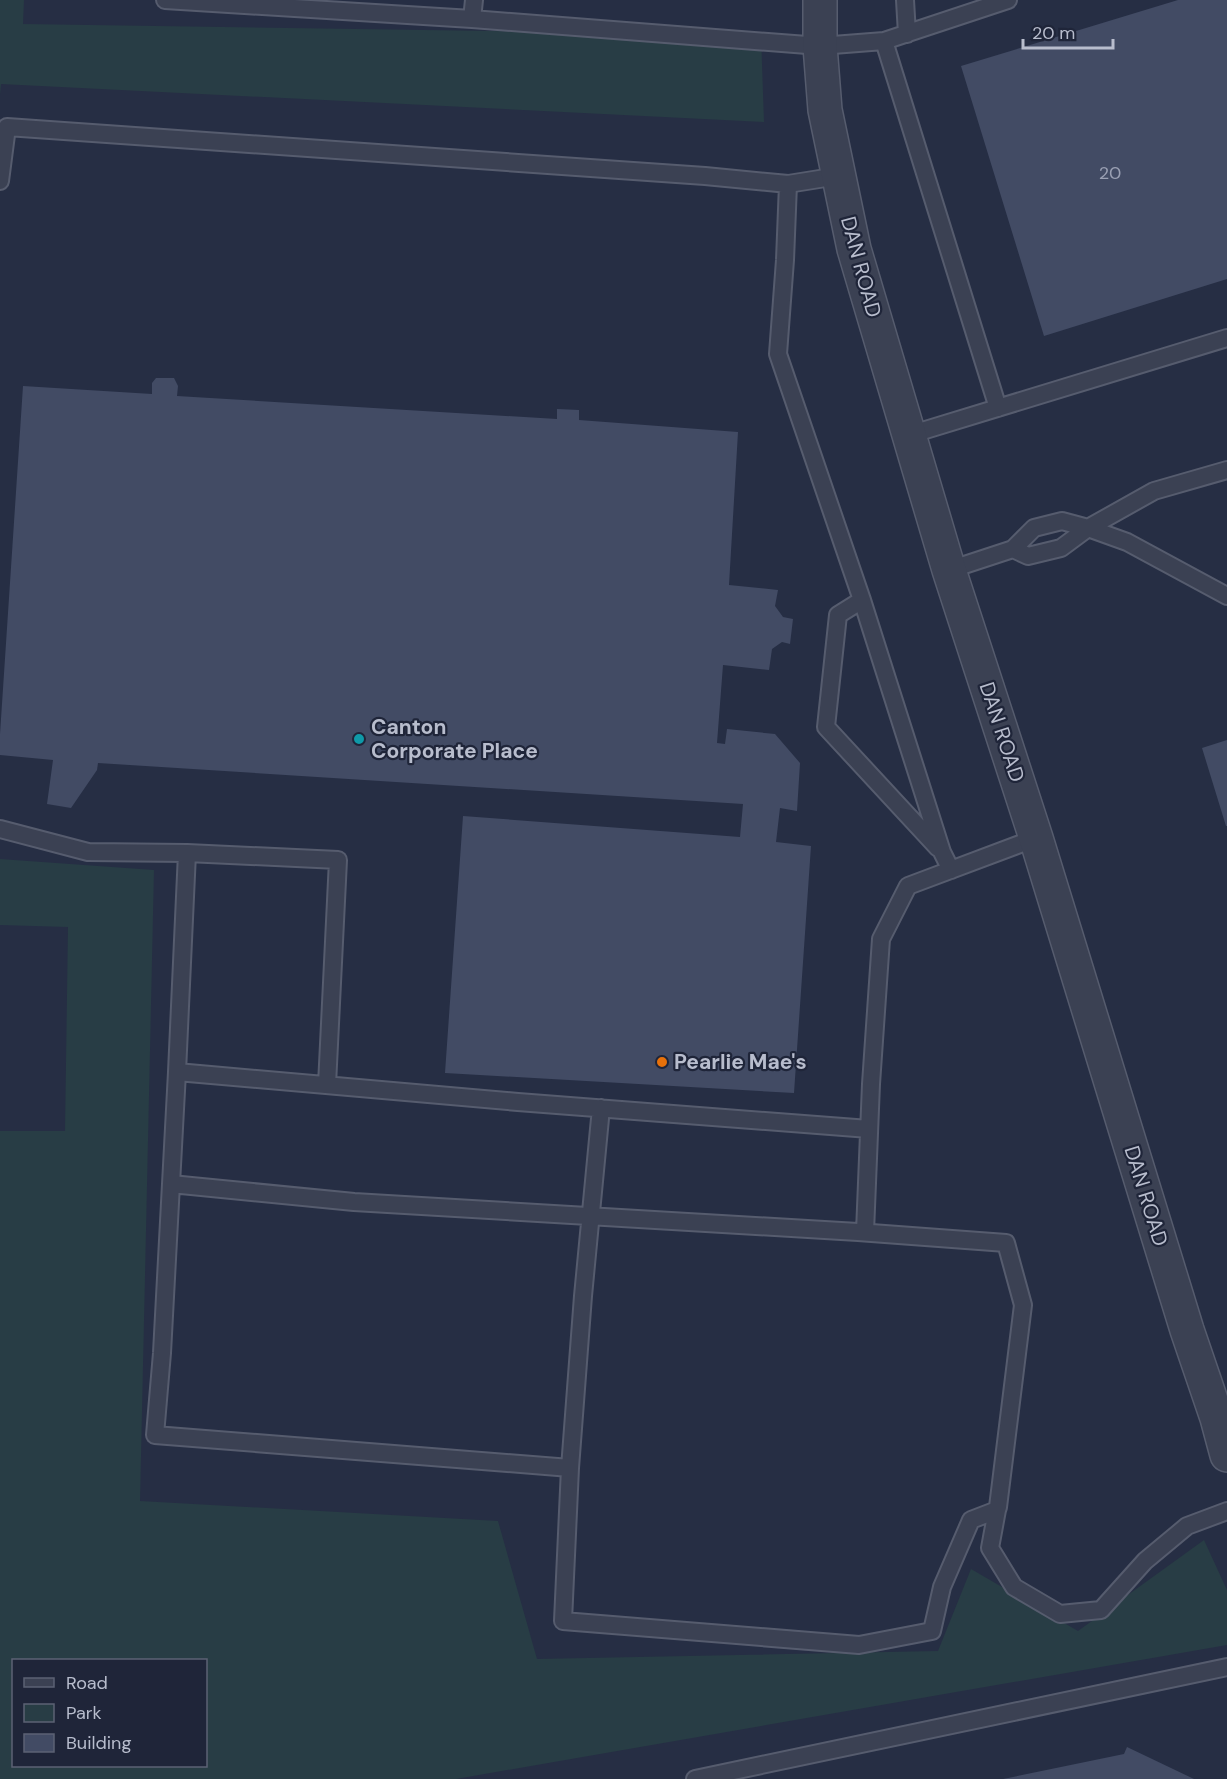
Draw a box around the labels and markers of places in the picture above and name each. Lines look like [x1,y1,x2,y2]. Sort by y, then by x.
place label: Canton Corporate Place [371,713,538,765]
marker: Canton Corporate Place [352,732,366,746]
place label: Pearlie Mae's [674,1048,807,1076]
marker: Pearlie Mae's [655,1055,669,1069]

